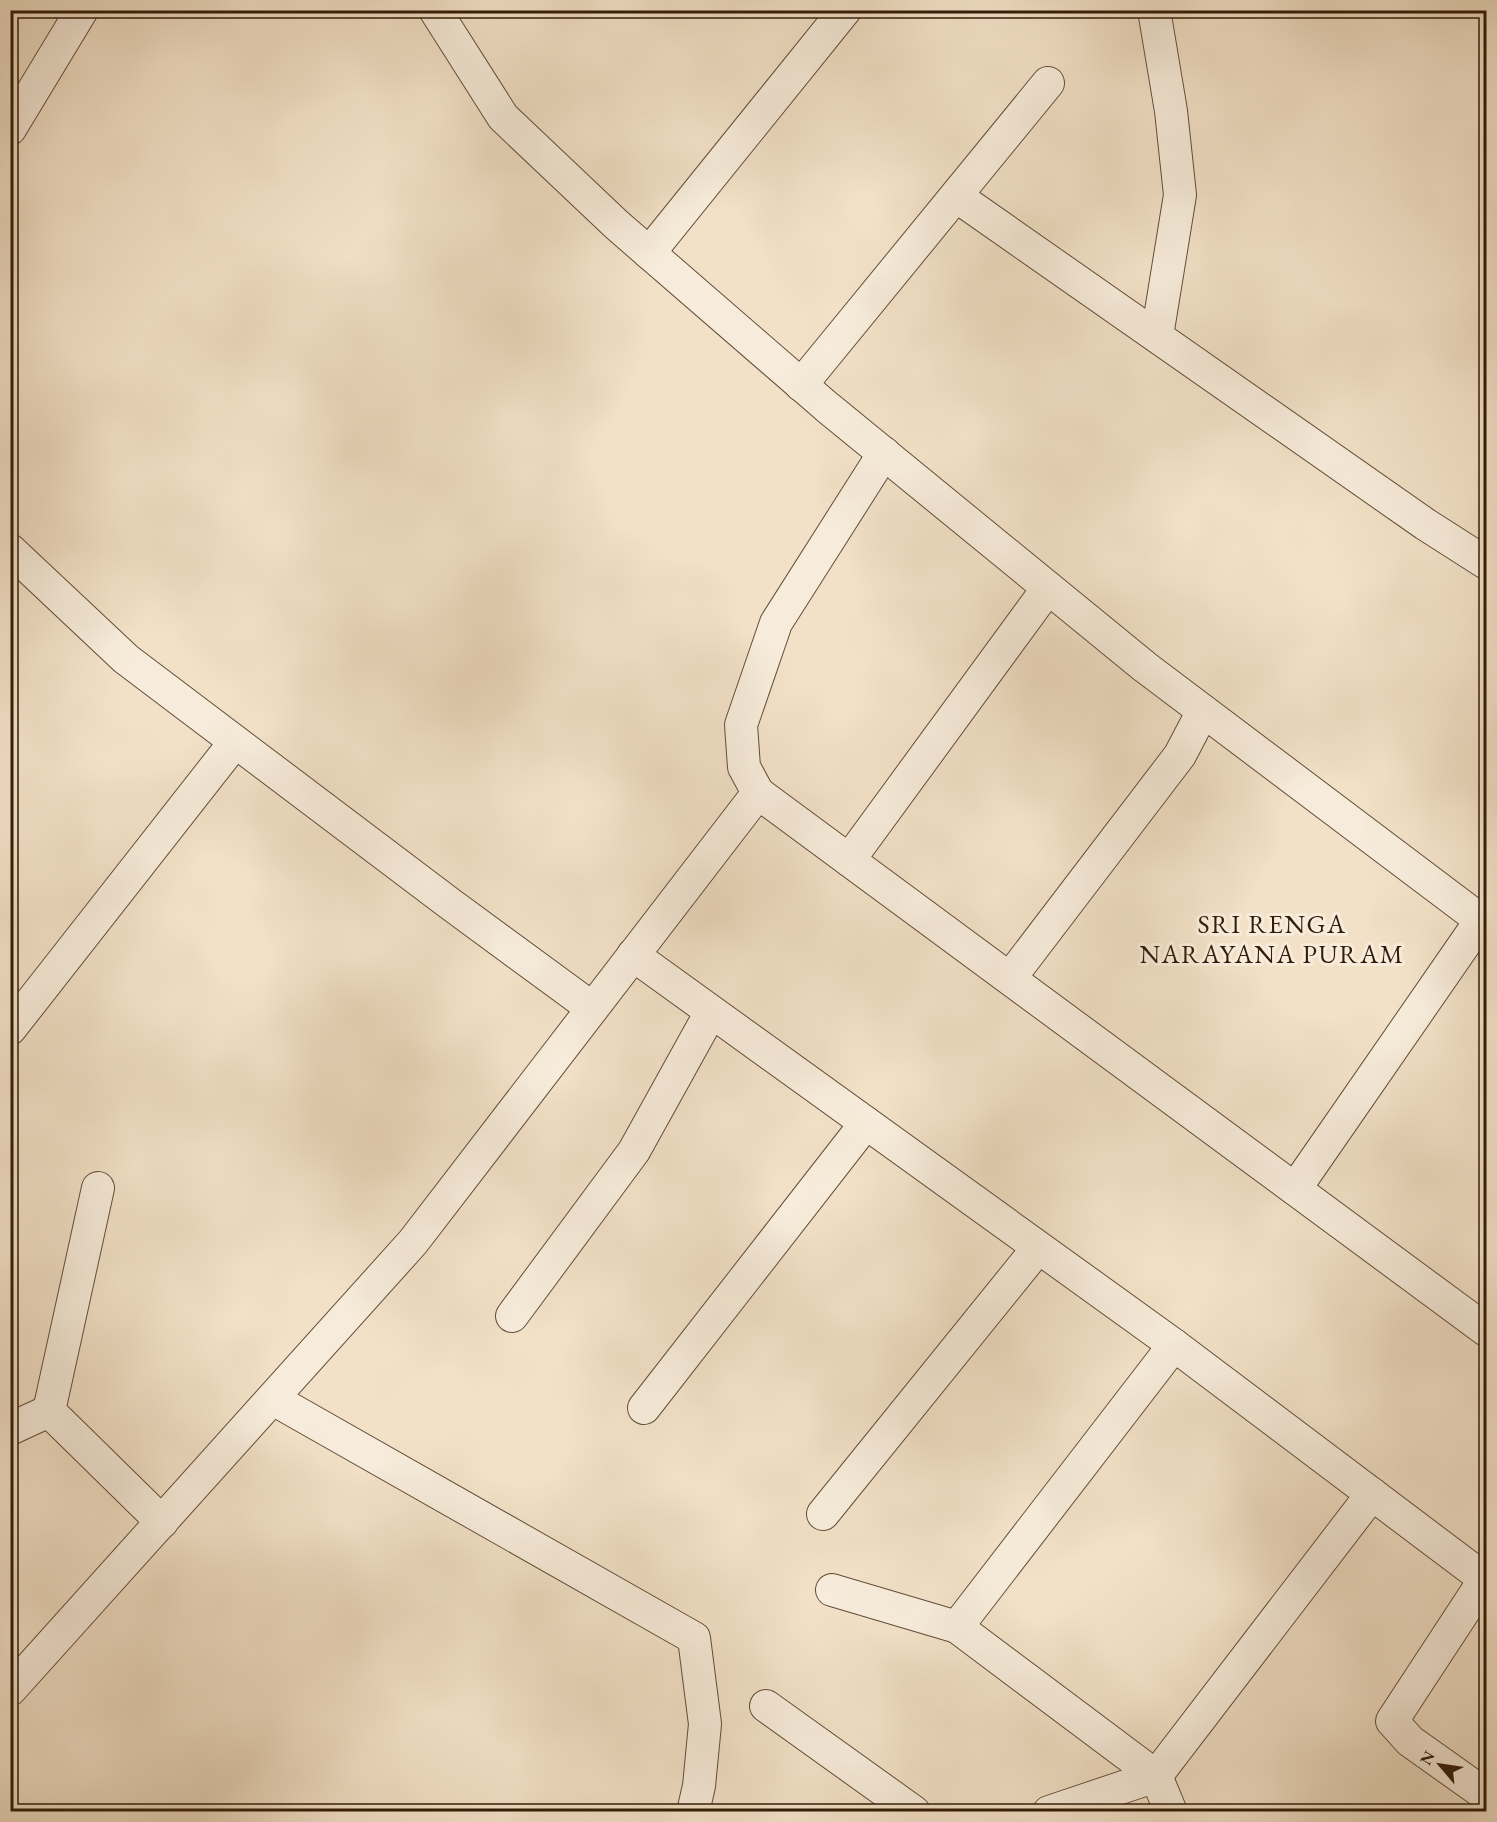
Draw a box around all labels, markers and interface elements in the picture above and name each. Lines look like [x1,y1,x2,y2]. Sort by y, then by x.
district label: SRI RENGA NARAYANA PURAM [1139,907,1405,971]
north arrow [1410,1735,1470,1795]
text: N [1415,1747,1440,1769]

